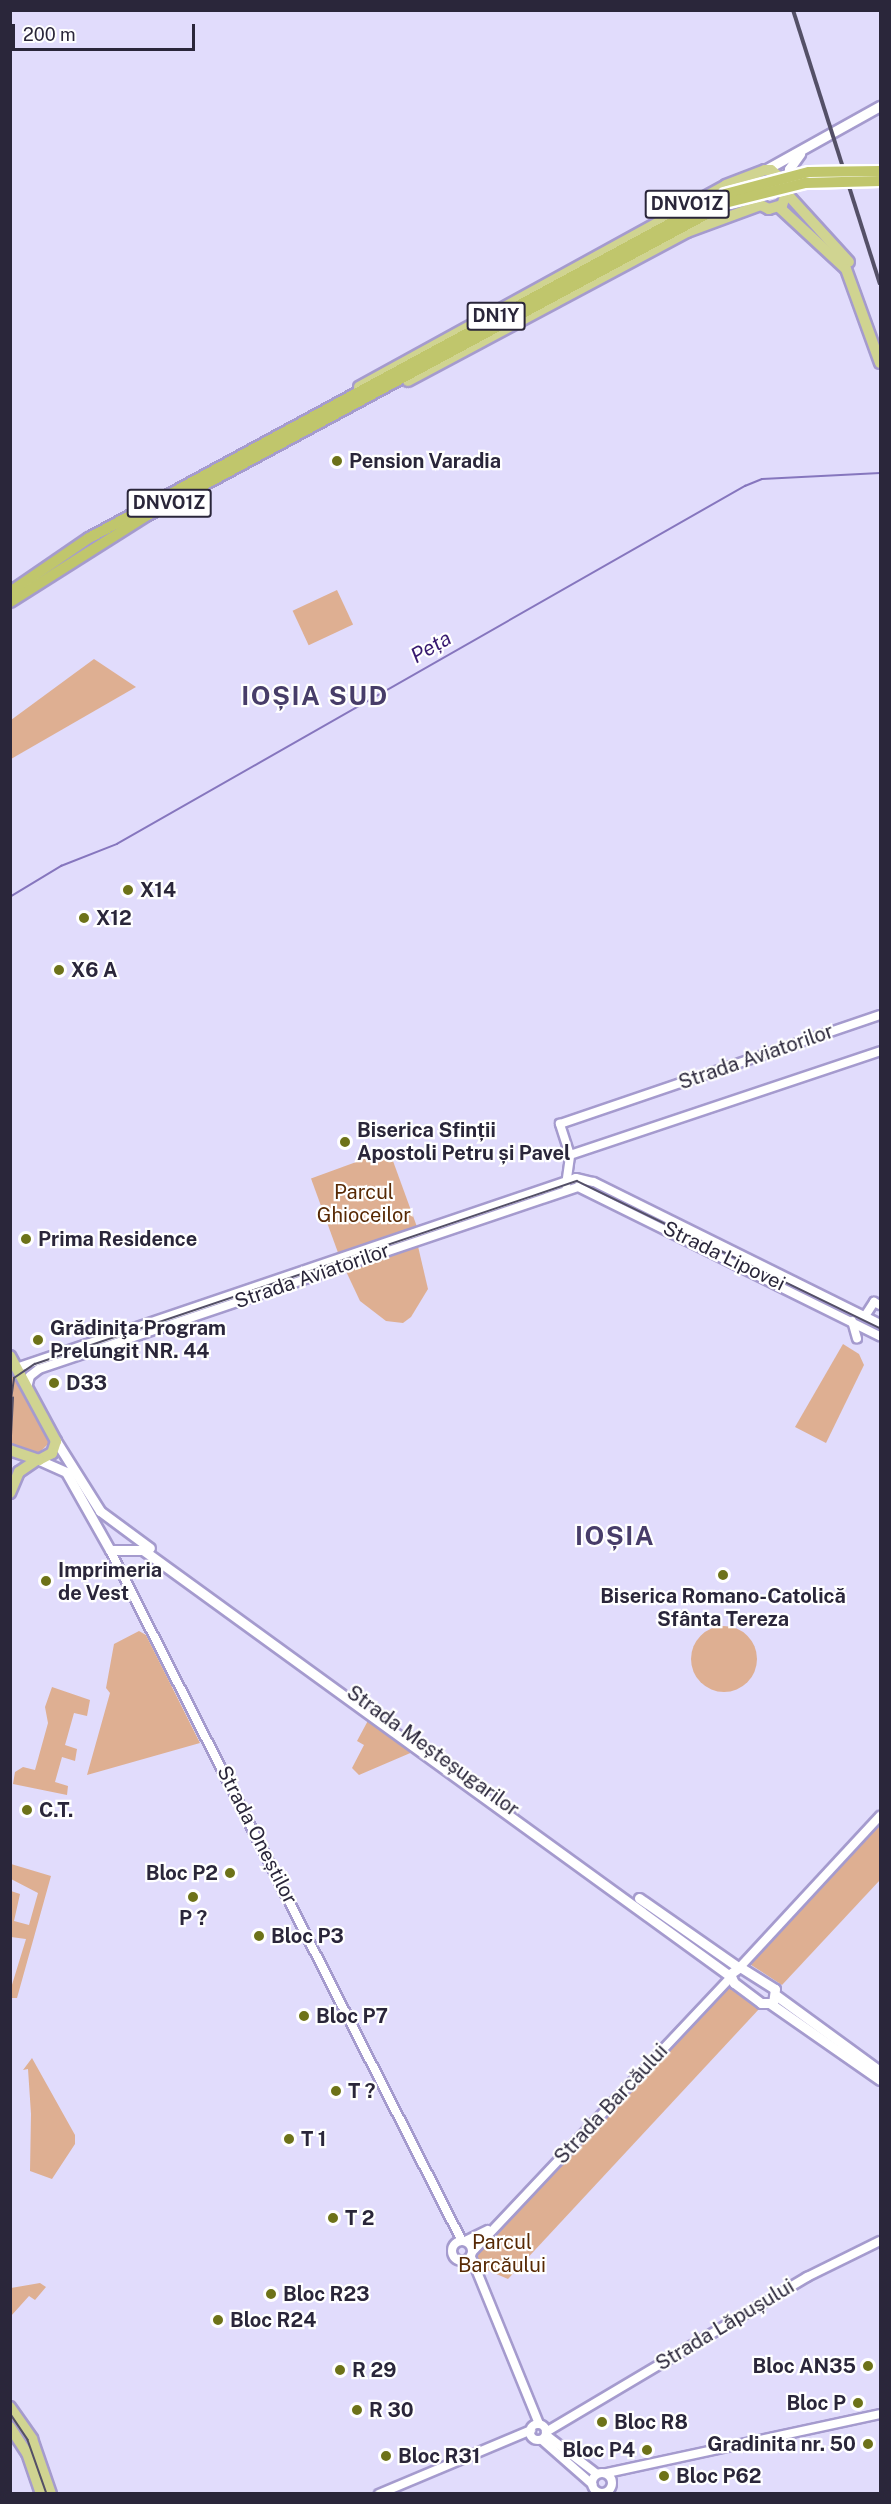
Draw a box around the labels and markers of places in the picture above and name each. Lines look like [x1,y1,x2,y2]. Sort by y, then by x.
place label: Pension Varadia [349,449,501,473]
marker: Pension Varadia [330,454,344,468]
place label: X14 [140,878,176,902]
marker: X14 [121,883,135,897]
place label: X12 [96,906,132,930]
marker: X12 [77,911,91,925]
place label: X6 A [71,958,118,982]
marker: X6 A [52,963,66,977]
place label: Biserica Sfinții Apostoli Petru și Pavel [357,1118,571,1165]
marker: Biserica Sfinții Apostoli Petru și Pavel [338,1135,352,1149]
place label: Prima Residence [38,1227,197,1251]
marker: Prima Residence [19,1232,33,1246]
place label: Grădiniţa Program Prelungit NR. 44 [50,1316,226,1363]
marker: Grădiniţa Program Prelungit NR. 44 [31,1333,45,1347]
place label: D33 [66,1371,107,1395]
marker: D33 [47,1376,61,1390]
place label: Imprimeria de Vest [58,1558,162,1605]
marker: Biserica Romano-Catolică Sfânta Tereza [716,1568,730,1582]
marker: Imprimeria de Vest [39,1574,53,1588]
place label: Biserica Romano-Catolică Sfânta Tereza [600,1584,846,1631]
place label: C.T. [39,1798,73,1822]
marker: C.T. [20,1803,34,1817]
place label: Bloc P2 [146,1861,218,1885]
marker: Bloc P2 [223,1866,237,1880]
marker: P ? [186,1890,200,1904]
place label: P ? [179,1906,207,1930]
place label: Bloc P3 [271,1924,344,1948]
marker: Bloc P3 [252,1929,266,1943]
place label: Bloc P7 [316,2004,388,2028]
marker: Bloc P7 [297,2009,311,2023]
place label: T ? [348,2079,376,2103]
marker: T ? [329,2084,343,2098]
place label: T 1 [301,2127,326,2151]
marker: T 1 [282,2132,296,2146]
place label: T 2 [345,2206,375,2230]
marker: T 2 [326,2211,340,2225]
place label: Bloc R23 [283,2282,370,2306]
marker: Bloc R23 [264,2287,278,2301]
place label: Bloc R24 [230,2308,316,2332]
marker: Bloc R24 [211,2313,225,2327]
place label: Bloc AN35 [752,2354,856,2378]
place label: R 29 [352,2358,396,2382]
marker: Bloc AN35 [861,2359,875,2373]
marker: R 29 [333,2363,347,2377]
place label: Bloc P [786,2391,846,2415]
marker: Bloc P [851,2396,865,2410]
place label: R 30 [369,2398,414,2422]
marker: R 30 [350,2403,364,2417]
place label: Bloc R8 [614,2410,688,2434]
marker: Bloc R8 [595,2415,609,2429]
place label: Gradinita nr. 50 [707,2432,856,2456]
marker: Gradinita nr. 50 [861,2437,875,2451]
place label: Bloc P4 [562,2438,635,2462]
marker: Bloc P4 [640,2443,654,2457]
place label: Bloc R31 [398,2444,480,2468]
marker: Bloc R31 [379,2449,393,2463]
place label: Bloc P62 [676,2464,762,2488]
marker: Bloc P62 [657,2469,671,2483]

